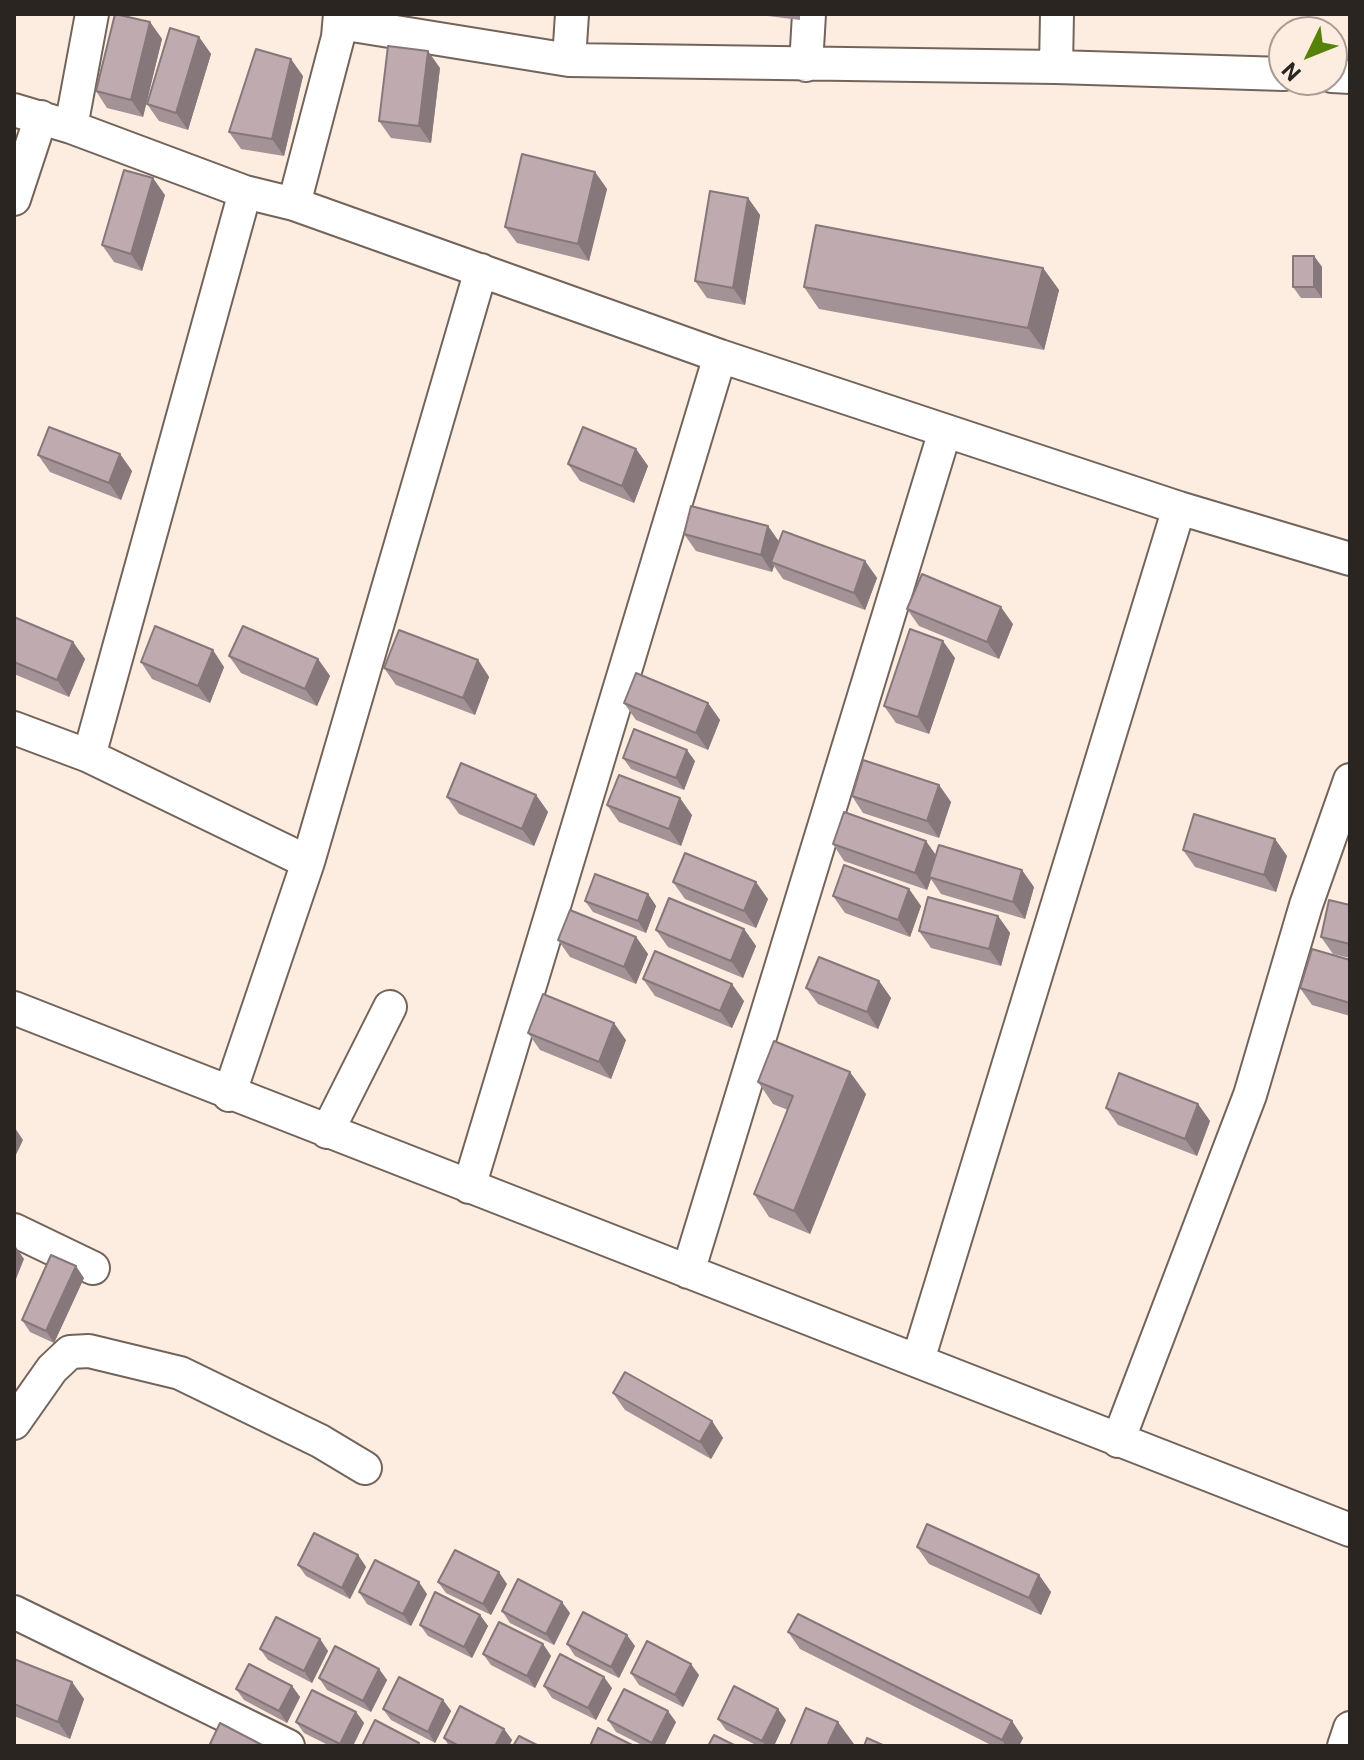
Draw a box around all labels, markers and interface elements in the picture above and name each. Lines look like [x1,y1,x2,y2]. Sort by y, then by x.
north arrow [1268,16,1348,96]
text: N [1277,57,1306,86]

